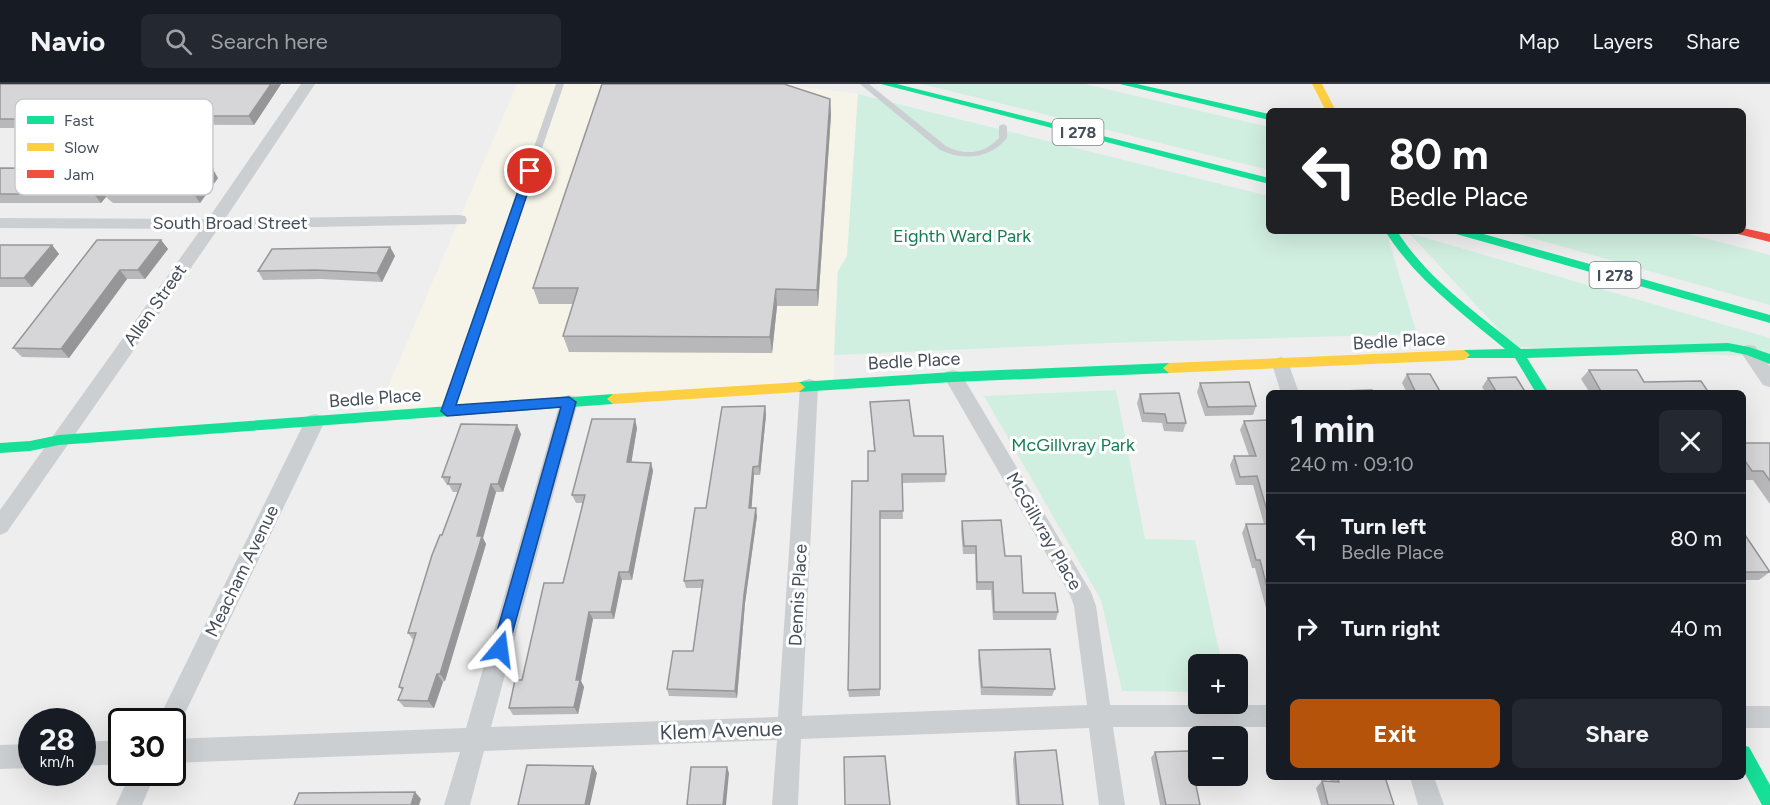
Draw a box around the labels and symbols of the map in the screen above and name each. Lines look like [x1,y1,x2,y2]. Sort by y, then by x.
legend [15,99,213,195]
text: Fast [64,111,94,130]
road number: I 278 [1052,119,1104,145]
text: Slow [64,138,99,157]
pin [504,145,555,196]
text: Jam [64,165,94,184]
street label: South Broad Street [153,212,308,234]
park label: Eighth Ward Park [893,225,1031,247]
street label: Allen Street [119,260,191,350]
road number: I 278 [1590,262,1640,288]
street label: Bedle Place [1352,328,1446,354]
street label: Bedle Place [867,348,961,374]
street label: Bedle Place [328,384,422,412]
park label: McGillvray Park [1011,434,1135,456]
street label: McGillvray Place [1001,468,1087,594]
street label: Meacham Avenue [201,501,283,640]
street label: Dennis Place [784,543,812,647]
position arrow [468,617,532,681]
speed limit sign: 30 [108,708,186,786]
street label: Klem Avenue [659,715,783,745]

